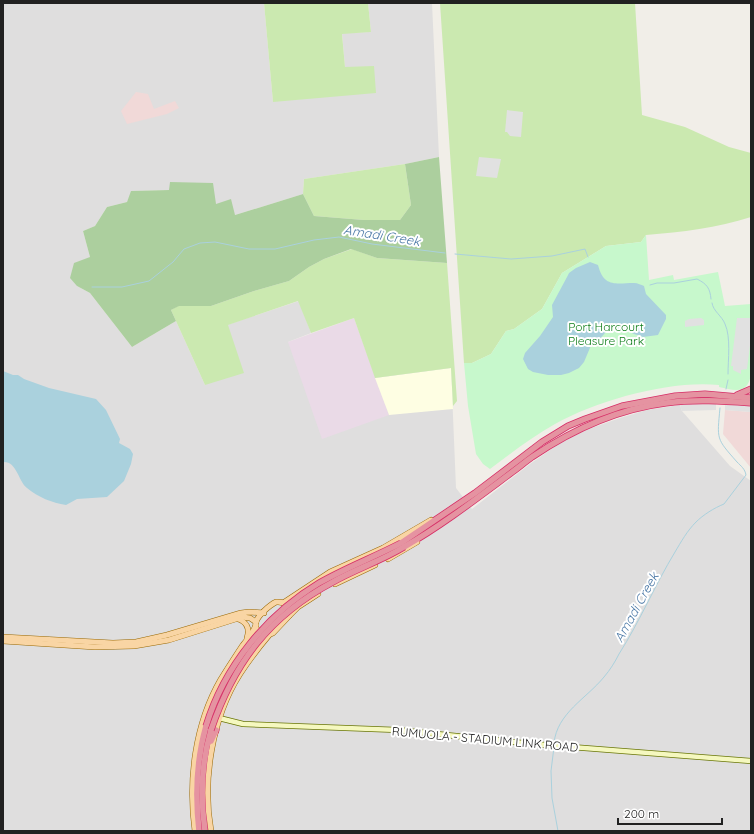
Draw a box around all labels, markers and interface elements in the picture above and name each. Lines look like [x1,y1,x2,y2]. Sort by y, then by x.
water label: Amadi Creek [343,221,422,249]
park label: Port Harcourt Pleasure Park [568,319,644,348]
water label: Amadi Creek [610,568,662,645]
street label: RUMUOLA - STADIUM LINK ROAD [391,723,579,755]
scale bar [618,800,722,826]
text: 200 m [624,806,659,821]

